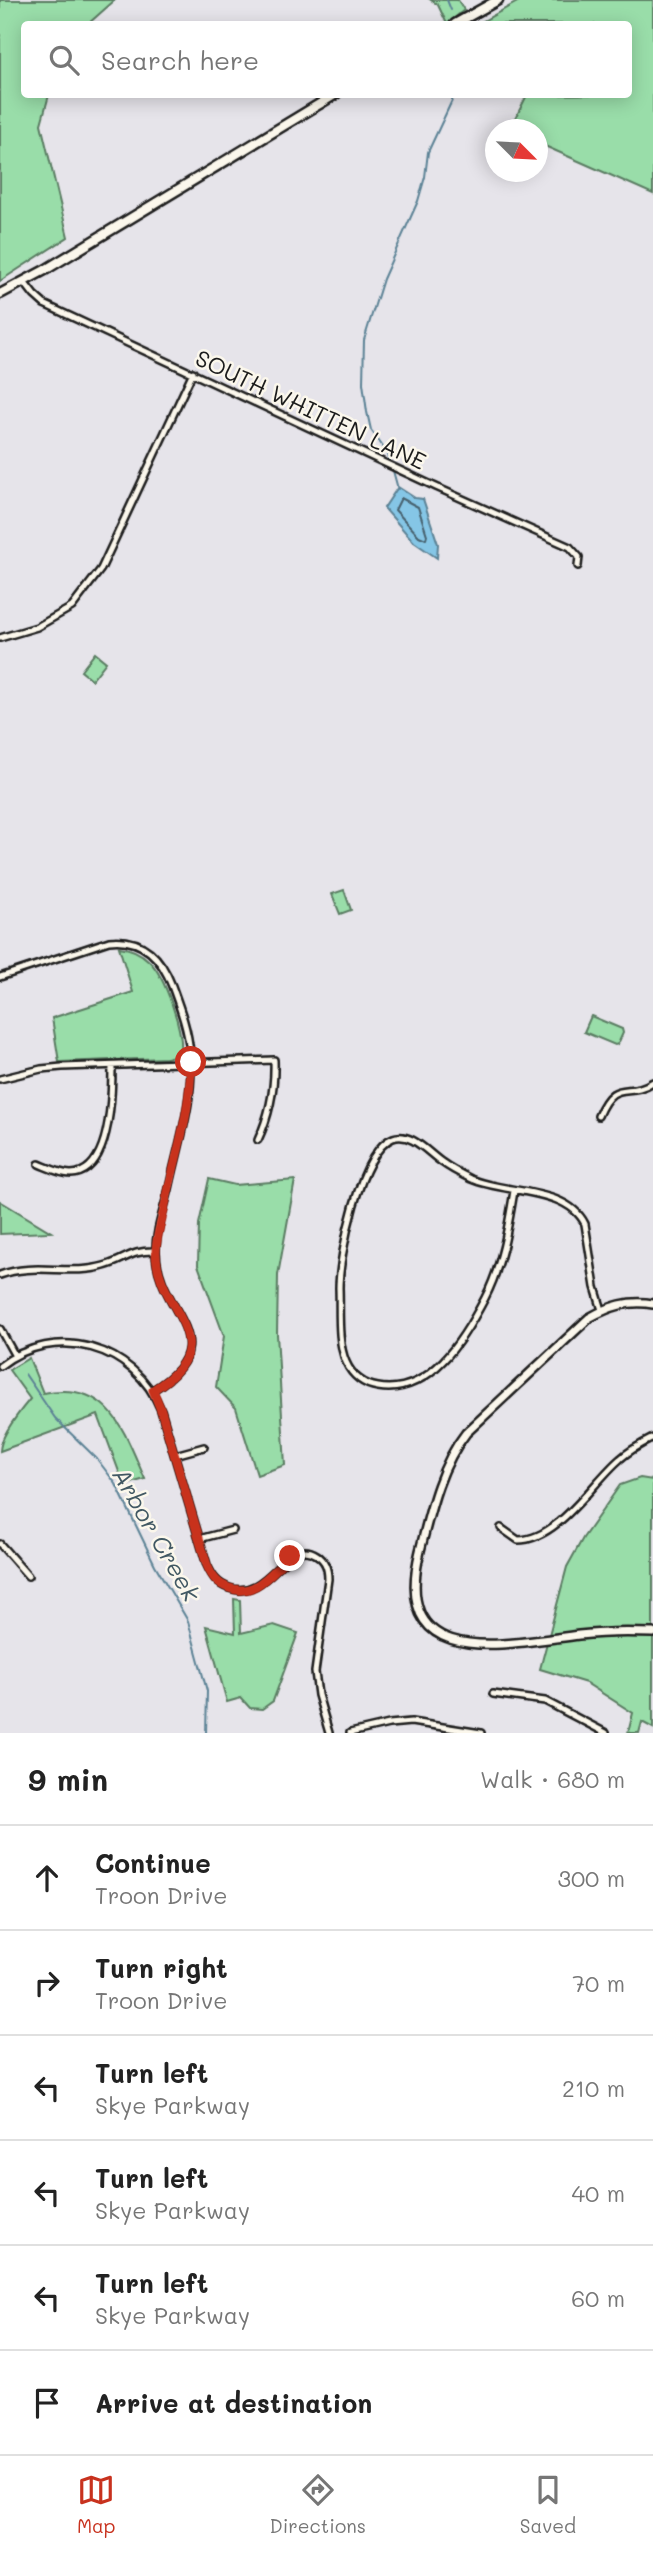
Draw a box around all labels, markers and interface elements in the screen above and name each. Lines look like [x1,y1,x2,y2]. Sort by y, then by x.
search box [21,21,632,98]
icon: search [45,41,83,79]
text: Search here [101,43,259,77]
north arrow [485,119,548,182]
street label: SOUTH WHITTEN LANE [191,342,431,476]
route start [175,1046,206,1077]
water label: Arbor Creek [106,1461,208,1608]
route end [274,1540,305,1571]
text: 9 min [28,1759,108,1799]
text: Walk · 680 m [480,1764,625,1794]
text: Continue [95,1846,211,1880]
icon: ahead [28,1859,66,1897]
text: 300 m [557,1863,625,1893]
text: Troon Drive [95,1880,228,1910]
text: Turn right [95,1951,228,1985]
icon: right [28,1964,66,2002]
text: 70 m [572,1968,625,1998]
text: Troon Drive [95,1985,228,2015]
text: Turn left [95,2056,208,2090]
icon: left [28,2069,66,2107]
text: 210 m [562,2073,625,2103]
text: Skye Parkway [95,2090,250,2120]
text: Turn left [95,2161,208,2195]
icon: left [28,2174,66,2212]
text: 40 m [572,2178,625,2208]
text: Skye Parkway [95,2195,250,2225]
text: Turn left [95,2266,208,2300]
icon: left [28,2279,66,2317]
text: 60 m [571,2283,625,2313]
text: Skye Parkway [95,2300,250,2330]
icon: arrive [28,2384,66,2422]
text: Arrive at destination [95,2386,372,2420]
tab: Map [77,2471,116,2538]
tab: Directions [269,2471,366,2538]
tab: Saved [520,2471,576,2538]

